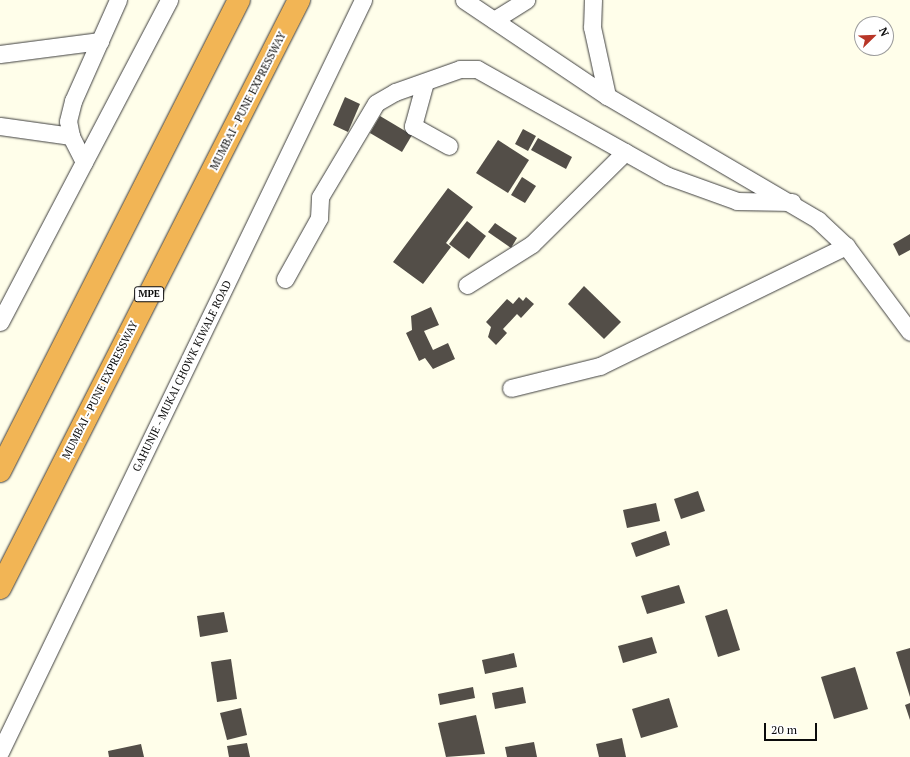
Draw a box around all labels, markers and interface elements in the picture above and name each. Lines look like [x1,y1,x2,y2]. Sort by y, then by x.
north arrow [854,16,894,56]
text: N [876,25,892,38]
street label: MUMBAI - PUNE EXPRESSWAY [207,29,289,173]
street label: GAHUNJE - MUKAI CHOWK KIWALE ROAD [130,278,234,474]
road number: MPE [134,286,164,302]
street label: MUMBAI - PUNE EXPRESSWAY [59,318,141,462]
scale bar [766,715,819,741]
text: 20 m [771,722,797,737]

